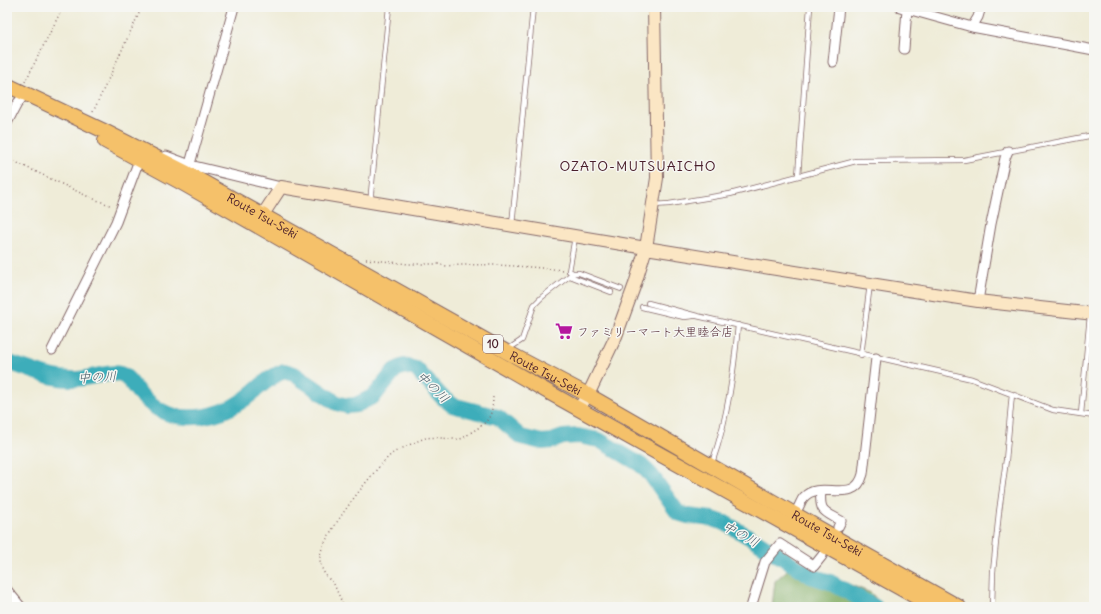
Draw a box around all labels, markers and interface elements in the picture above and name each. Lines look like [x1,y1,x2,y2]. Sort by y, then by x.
district label: OZATO-MUTSUAICHO [559,157,717,175]
street label: Route Tsu-Seki [224,189,301,241]
supermarket icon: ファミリーマート大里睦合店 [554,321,574,341]
place label: ファミリーマート大里睦合店 [577,324,733,339]
road number: 10 [483,335,503,353]
street label: Route Tsu-Seki [507,347,584,398]
water label: 中の川 [413,367,453,407]
water label: 中の川 [77,368,117,386]
street label: Route Tsu-Seki [789,507,865,559]
water label: 中の川 [720,517,762,551]

